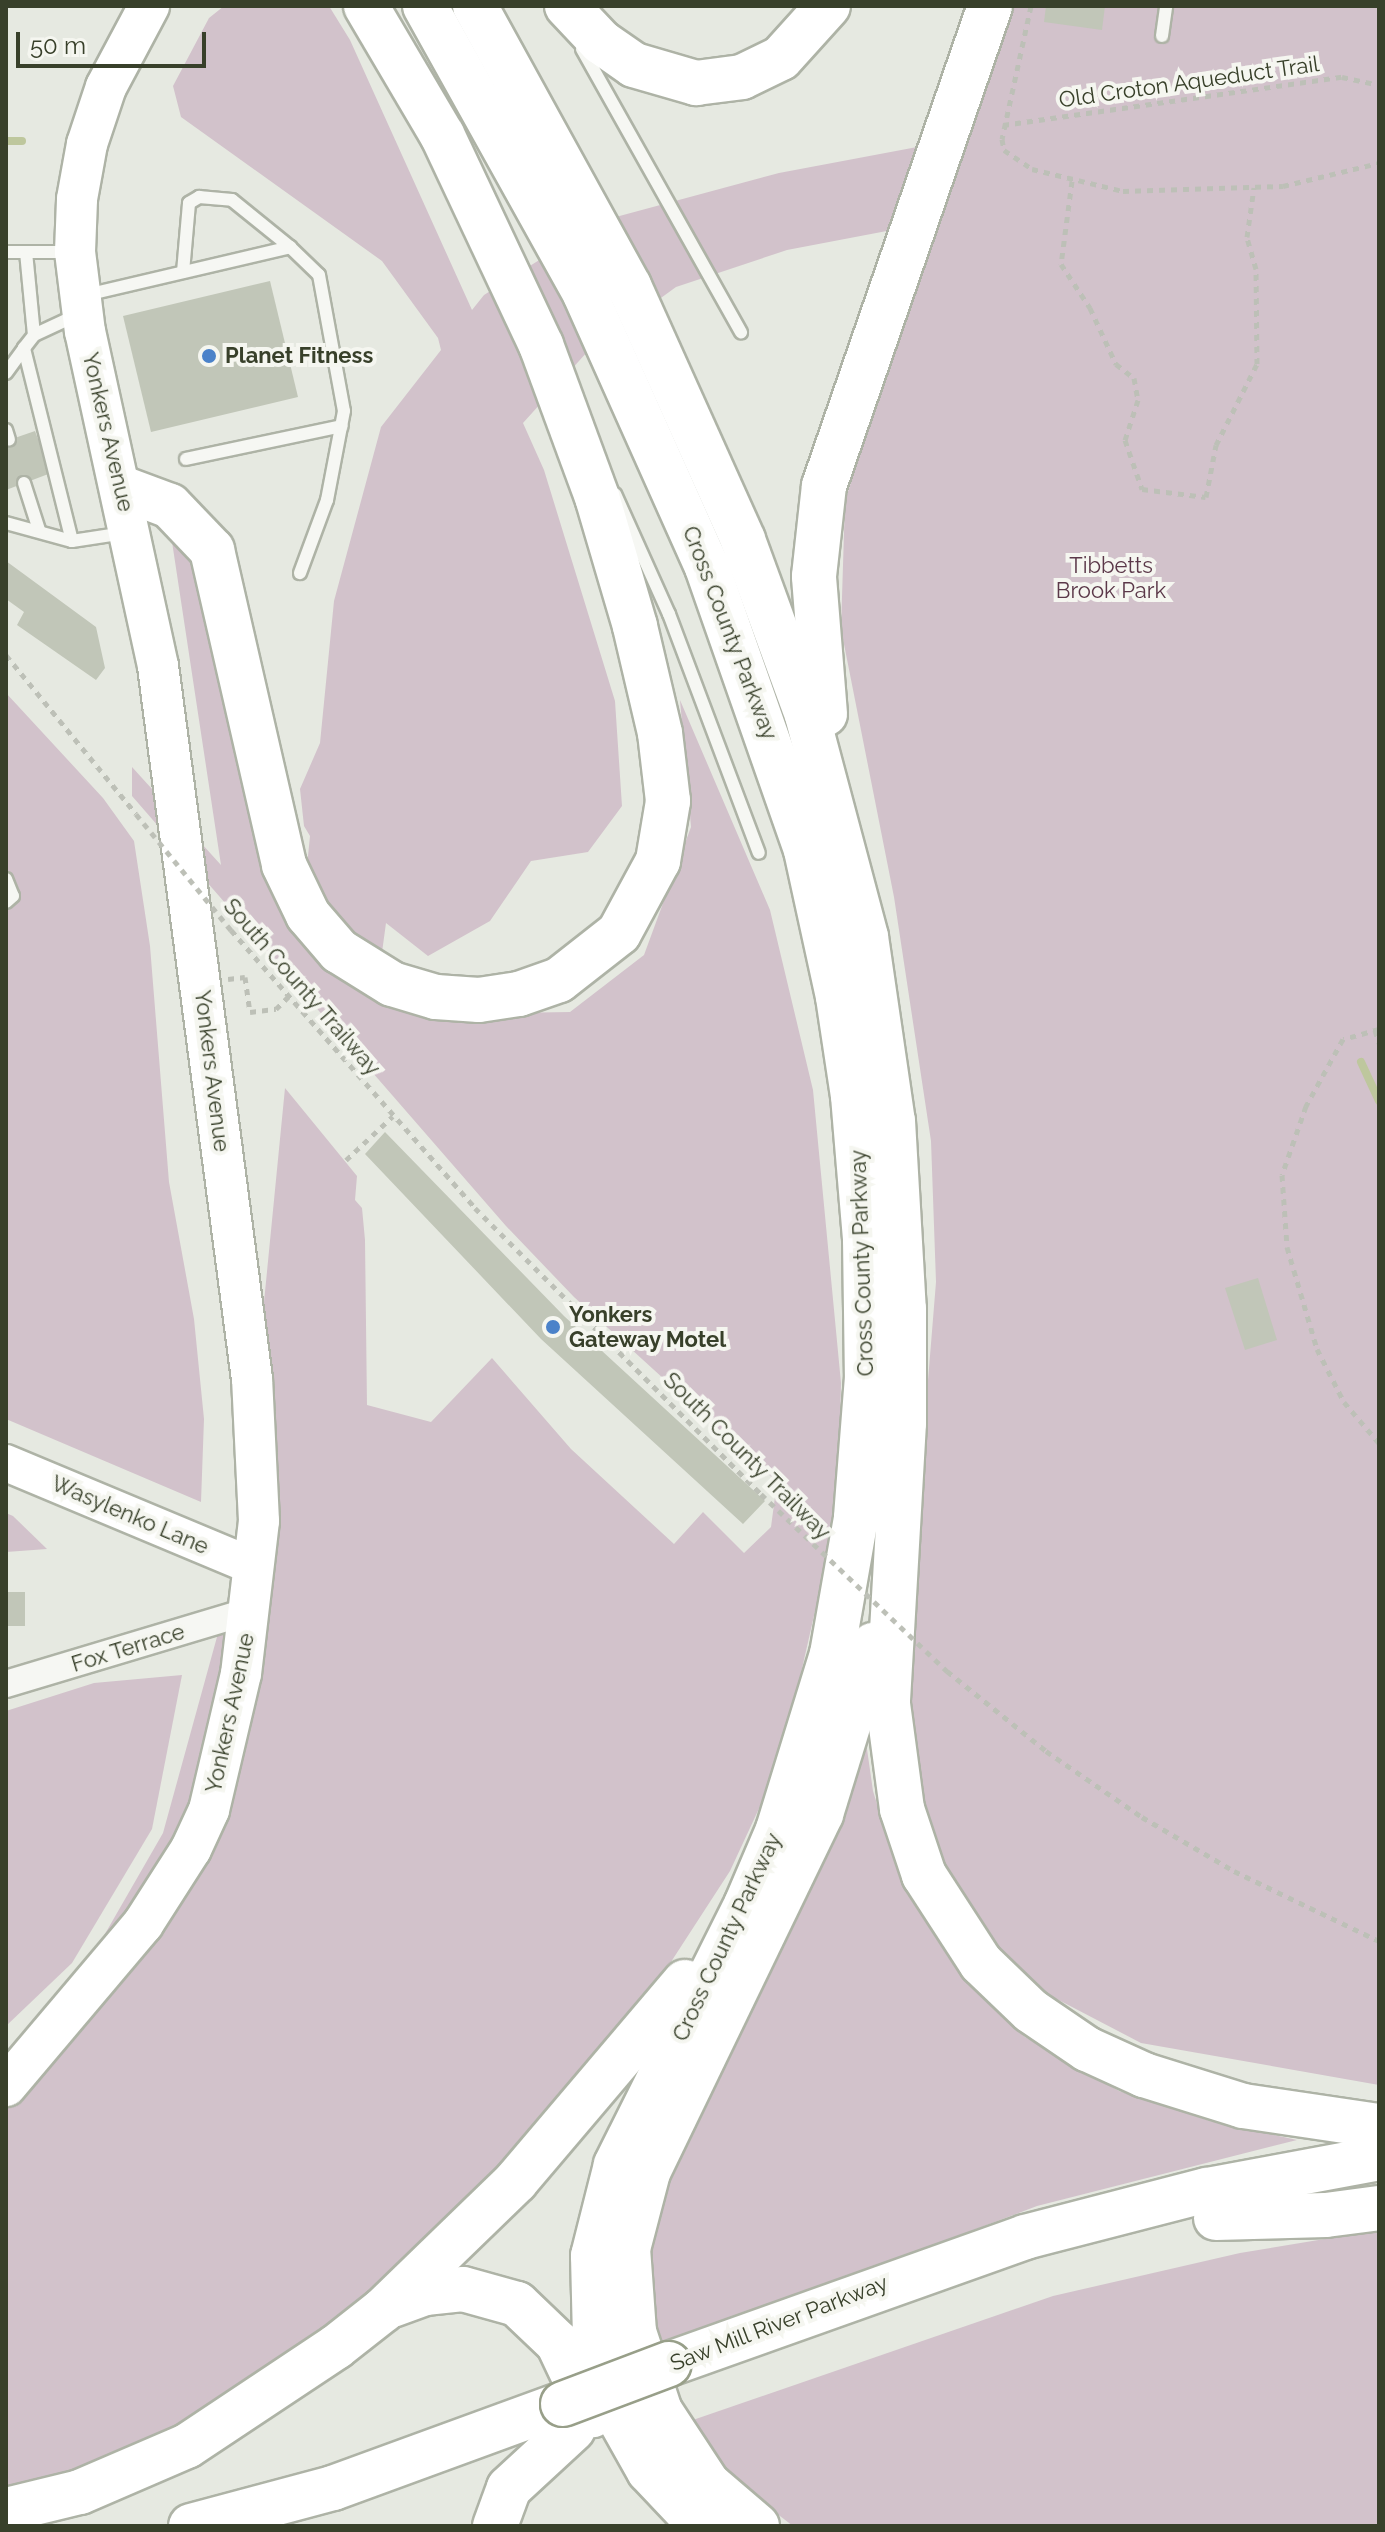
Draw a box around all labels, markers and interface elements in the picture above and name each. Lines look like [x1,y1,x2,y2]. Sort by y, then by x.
scale bar [20,16,210,66]
text: 50 m [30,31,86,60]
street label: Old Croton Aqueduct Trail [1057,51,1321,113]
place label: Planet Fitness [225,343,373,369]
marker: Planet Fitness [200,347,218,365]
street label: Yonkers Avenue [77,349,139,515]
street label: Cross County Parkway [677,522,783,744]
park label: Tibbetts Brook Park [1056,552,1166,604]
street label: South County Trailway [218,893,386,1081]
street label: Yonkers Avenue [189,988,235,1154]
street label: Cross County Parkway [845,1149,879,1377]
place label: Yonkers Gateway Motel [569,1301,727,1352]
marker: Yonkers Gateway Motel [544,1318,562,1336]
street label: South County Trailway [657,1366,837,1546]
street label: Wasylenko Lane [47,1470,213,1560]
street label: Fox Terrace [68,1618,188,1678]
street label: Yonkers Avenue [200,1630,260,1796]
street label: Cross County Parkway [667,1828,787,2046]
street label: Saw Mill River Parkway [666,2269,892,2377]

